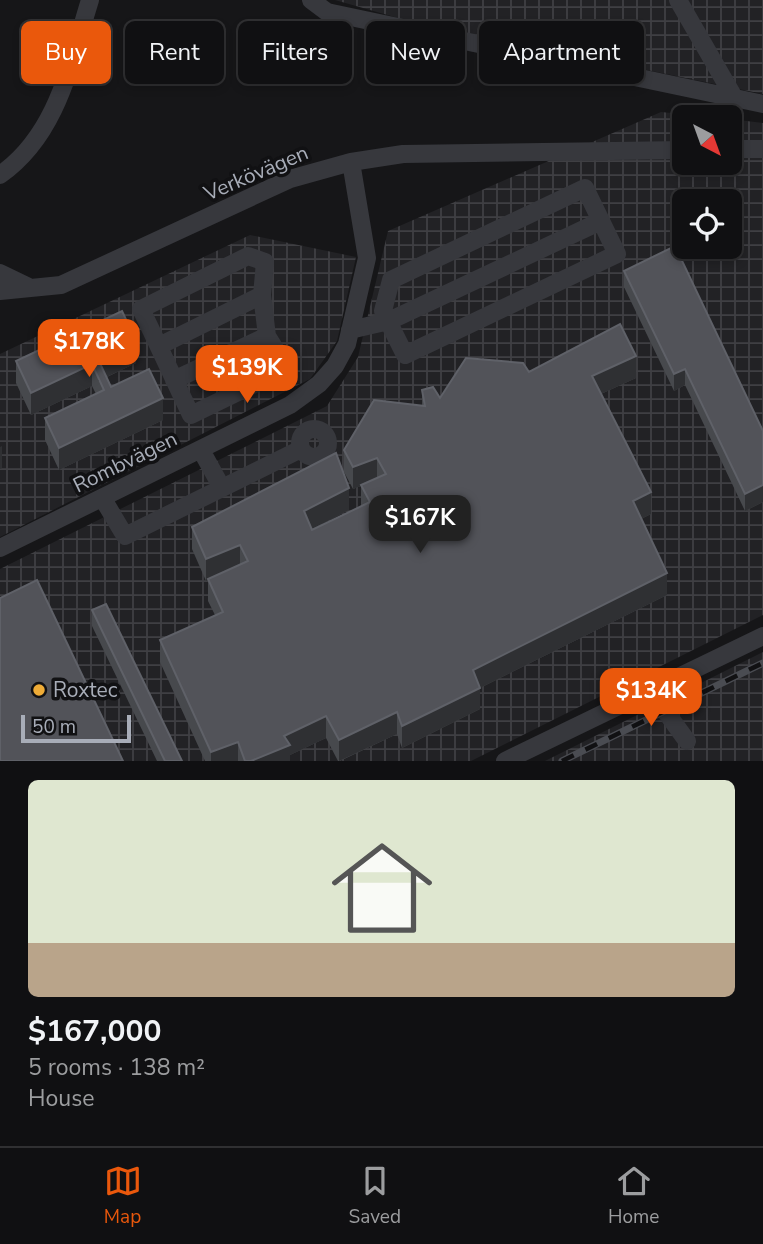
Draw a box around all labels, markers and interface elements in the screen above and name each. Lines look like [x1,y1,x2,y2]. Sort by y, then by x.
chip: Buy [21,21,111,84]
chip: Rent [125,21,224,84]
chip: Filters [238,21,352,84]
chip: New [366,21,465,84]
chip: Apartment [479,21,644,84]
north arrow [672,105,742,175]
map controls [672,105,742,259]
street label: Verkövägen [199,138,312,208]
button: locate [672,189,742,259]
pin: $178K [40,320,138,379]
text: $178K [54,326,124,357]
pin: $139K [198,346,296,405]
text: $139K [212,352,282,383]
street label: Rombvägen [68,425,182,499]
pin: $167K [371,496,469,555]
text: $167K [385,502,455,533]
pin: $134K [602,668,700,728]
text: $134K [616,675,686,706]
place label: Roxtec [53,676,118,704]
marker: Roxtec [31,682,47,698]
scale bar [21,712,131,744]
text: 50 m [32,714,76,740]
icon: home [319,825,445,951]
text: $167,000 [28,1011,161,1052]
text: 5 rooms · 138 m² [28,1052,205,1083]
text: House [28,1083,95,1114]
tab: Map [104,1162,142,1230]
tab: Saved [349,1162,401,1230]
tab: Home [608,1162,659,1230]

